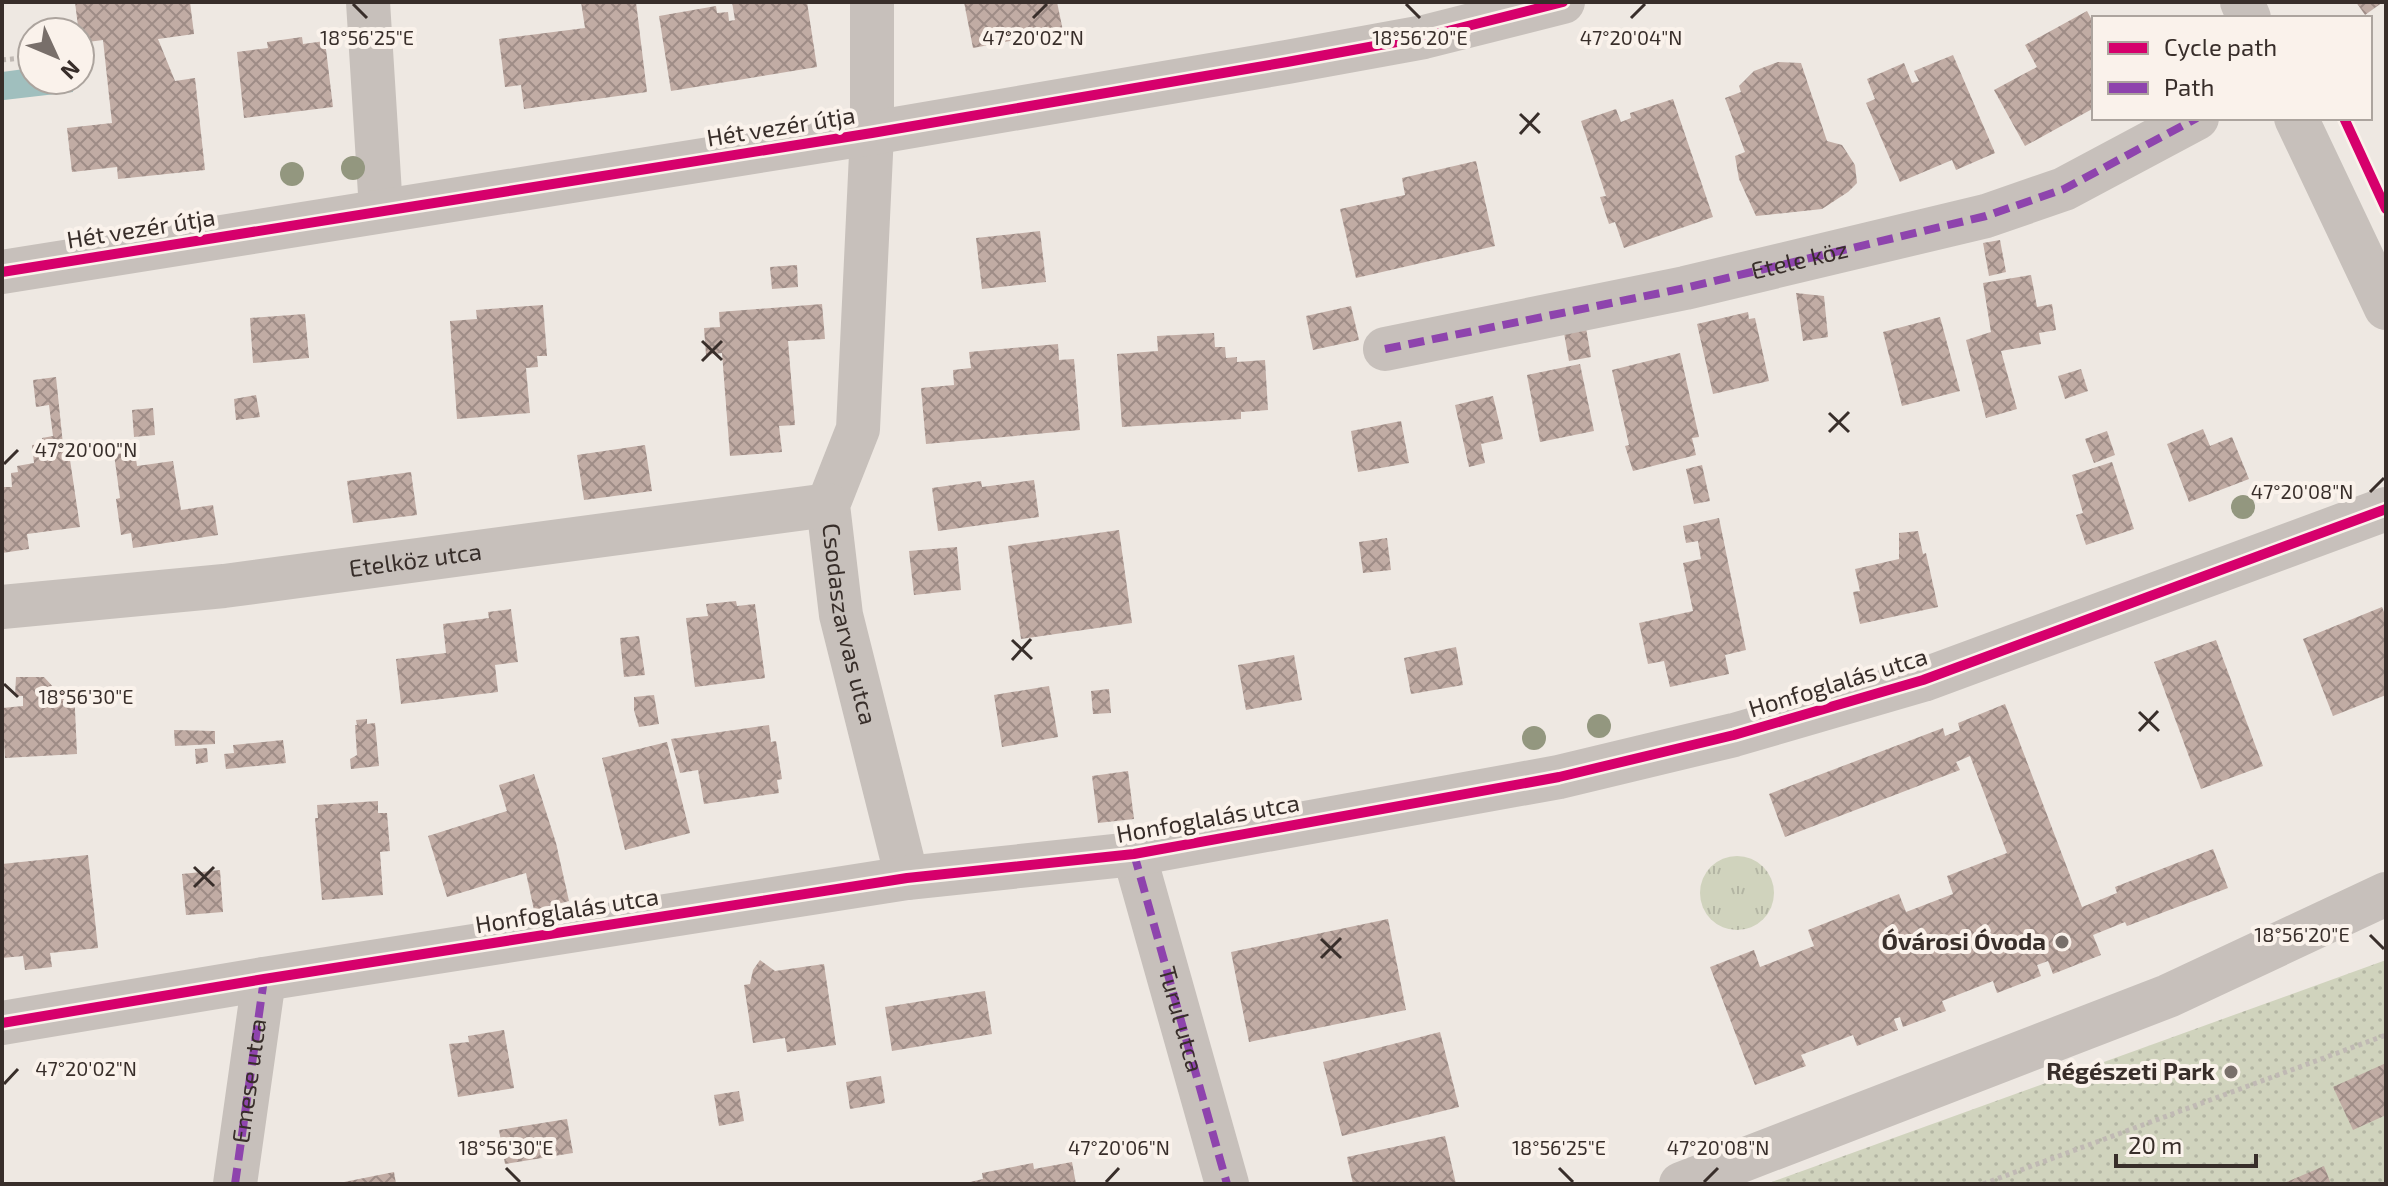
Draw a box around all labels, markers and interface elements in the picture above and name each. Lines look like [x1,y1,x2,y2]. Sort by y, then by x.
north arrow [16,16,96,96]
legend [2092,16,2372,120]
text: 18°56'25"E [320,25,414,49]
text: 47°20'02"N [982,25,1084,49]
text: 18°56'20"E [1372,25,1468,49]
text: 47°20'04"N [1580,25,1682,49]
text: Cycle path [2164,32,2277,61]
text: N [56,56,86,85]
text: Path [2164,72,2214,101]
street label: Hét vezér útja [704,99,857,152]
street label: Hét vezér útja [64,201,217,254]
street label: Etele köz [1748,234,1851,285]
text: 47°20'00"N [35,437,137,461]
text: 47°20'08"N [2251,479,2353,503]
street label: Csodaszarvas utca [817,522,884,727]
street label: Etelköz utca [347,536,483,582]
street label: Honfoglalás utca [1745,641,1930,723]
text: 18°56'30"E [38,684,134,708]
street label: Honfoglalás utca [1114,787,1302,848]
street label: Honfoglalás utca [473,881,661,938]
text: 18°56'20"E [2254,922,2350,946]
place label: Óvárosi Óvoda [1882,926,2046,955]
marker: Óvárosi Óvoda [2053,933,2071,951]
street label: Turul utca [1153,963,1211,1075]
street label: Emese utca [225,1017,271,1145]
text: 47°20'02"N [35,1056,137,1080]
place label: Régészeti Park [2046,1056,2216,1085]
marker: Régészeti Park [2222,1063,2240,1081]
scale bar [2116,1118,2256,1168]
text: 20 m [2128,1130,2182,1159]
text: 18°56'30"E [458,1135,554,1159]
text: 47°20'06"N [1068,1135,1170,1159]
text: 18°56'25"E [1512,1135,1606,1159]
text: 47°20'08"N [1667,1135,1769,1159]

